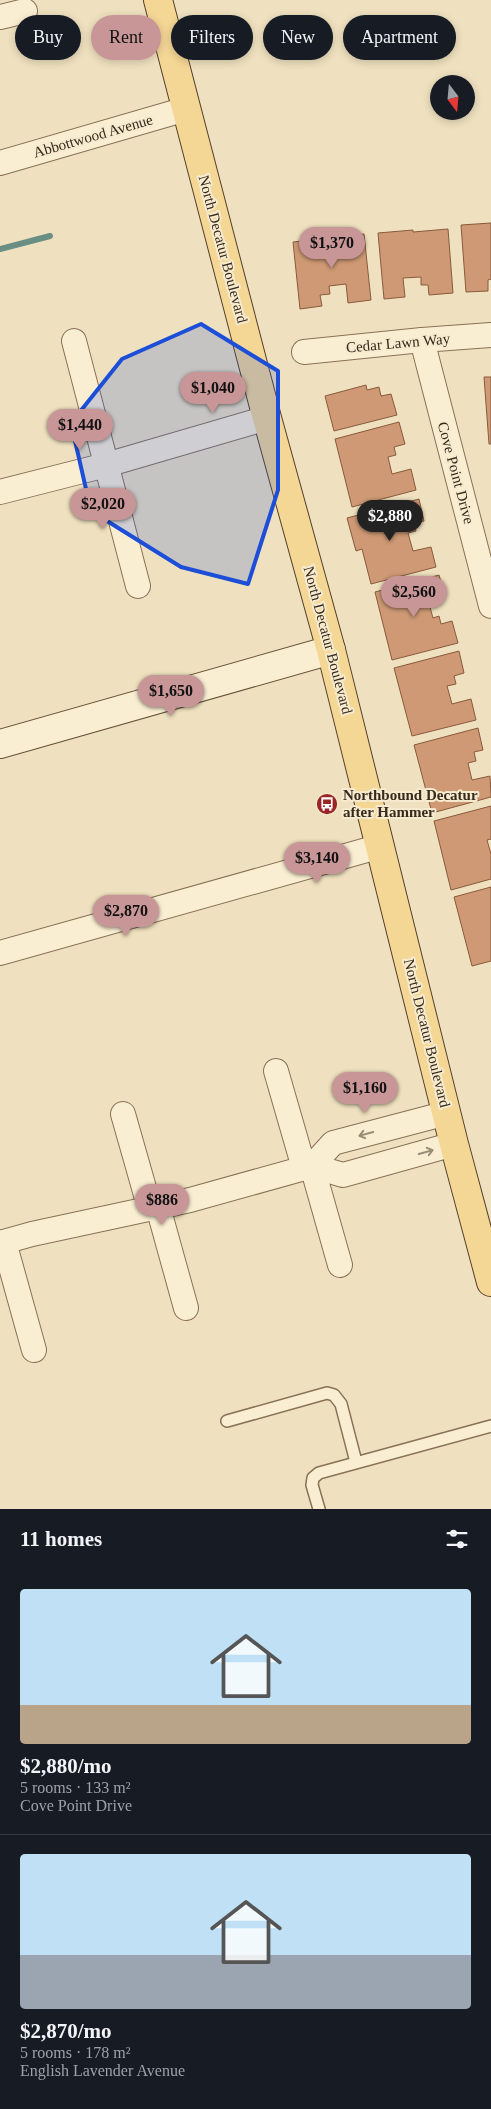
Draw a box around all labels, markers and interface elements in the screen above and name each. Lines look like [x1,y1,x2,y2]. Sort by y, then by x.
chip: Buy [15,15,81,60]
chip: Rent [91,15,161,60]
chip: Filters [171,15,253,60]
chip: New [263,15,333,60]
chip: Apartment [343,15,456,60]
north arrow [430,75,475,120]
map controls [430,75,475,120]
street label: Abbottwood Avenue [31,111,155,161]
street label: North Decatur Boulevard [196,173,251,325]
pin: $1,370 [291,226,373,269]
text: $1,370 [310,234,354,251]
street label: Cedar Lawn Way [345,330,451,356]
pin: $1,040 [172,372,254,414]
text: $1,040 [191,379,235,396]
pin: $1,440 [39,408,121,451]
text: $1,440 [58,416,102,433]
street label: Cove Point Drive [435,420,477,526]
pin: $2,020 [62,488,144,530]
text: $2,020 [81,495,125,512]
pin: $2,880 [349,500,431,542]
text: $2,880 [368,507,412,524]
street label: North Decatur Boulevard [301,564,356,716]
pin: $2,560 [373,576,455,618]
text: $2,560 [392,583,436,600]
pin: $1,650 [130,674,212,717]
text: $1,650 [149,682,193,699]
place label: Northbound Decatur after Hammer [343,787,478,820]
bus stop icon: Northbound Decatur after Hammer [315,792,339,816]
pin: $3,140 [276,842,358,884]
text: $3,140 [295,849,339,866]
pin: $2,870 [85,894,167,937]
text: $2,870 [104,902,148,919]
street label: North Decatur Boulevard [401,957,453,1109]
pin: $1,160 [324,1072,406,1114]
text: $1,160 [343,1079,387,1096]
one-way arrow [358,1130,374,1139]
one-way arrow [418,1146,434,1156]
pin: $886 [132,1184,192,1226]
text: $886 [146,1191,178,1208]
icon: filters [443,1525,471,1553]
text: 11 homes [20,1527,102,1551]
icon: home [201,1621,291,1711]
text: $2,880/mo [20,1754,112,1778]
text: 5 rooms · 133 m² [20,1779,131,1796]
text: Cove Point Drive [20,1797,132,1814]
icon: home [201,1887,291,1977]
text: $2,870/mo [20,2019,112,2043]
text: 5 rooms · 178 m² [20,2044,131,2061]
text: English Lavender Avenue [20,2062,185,2079]

